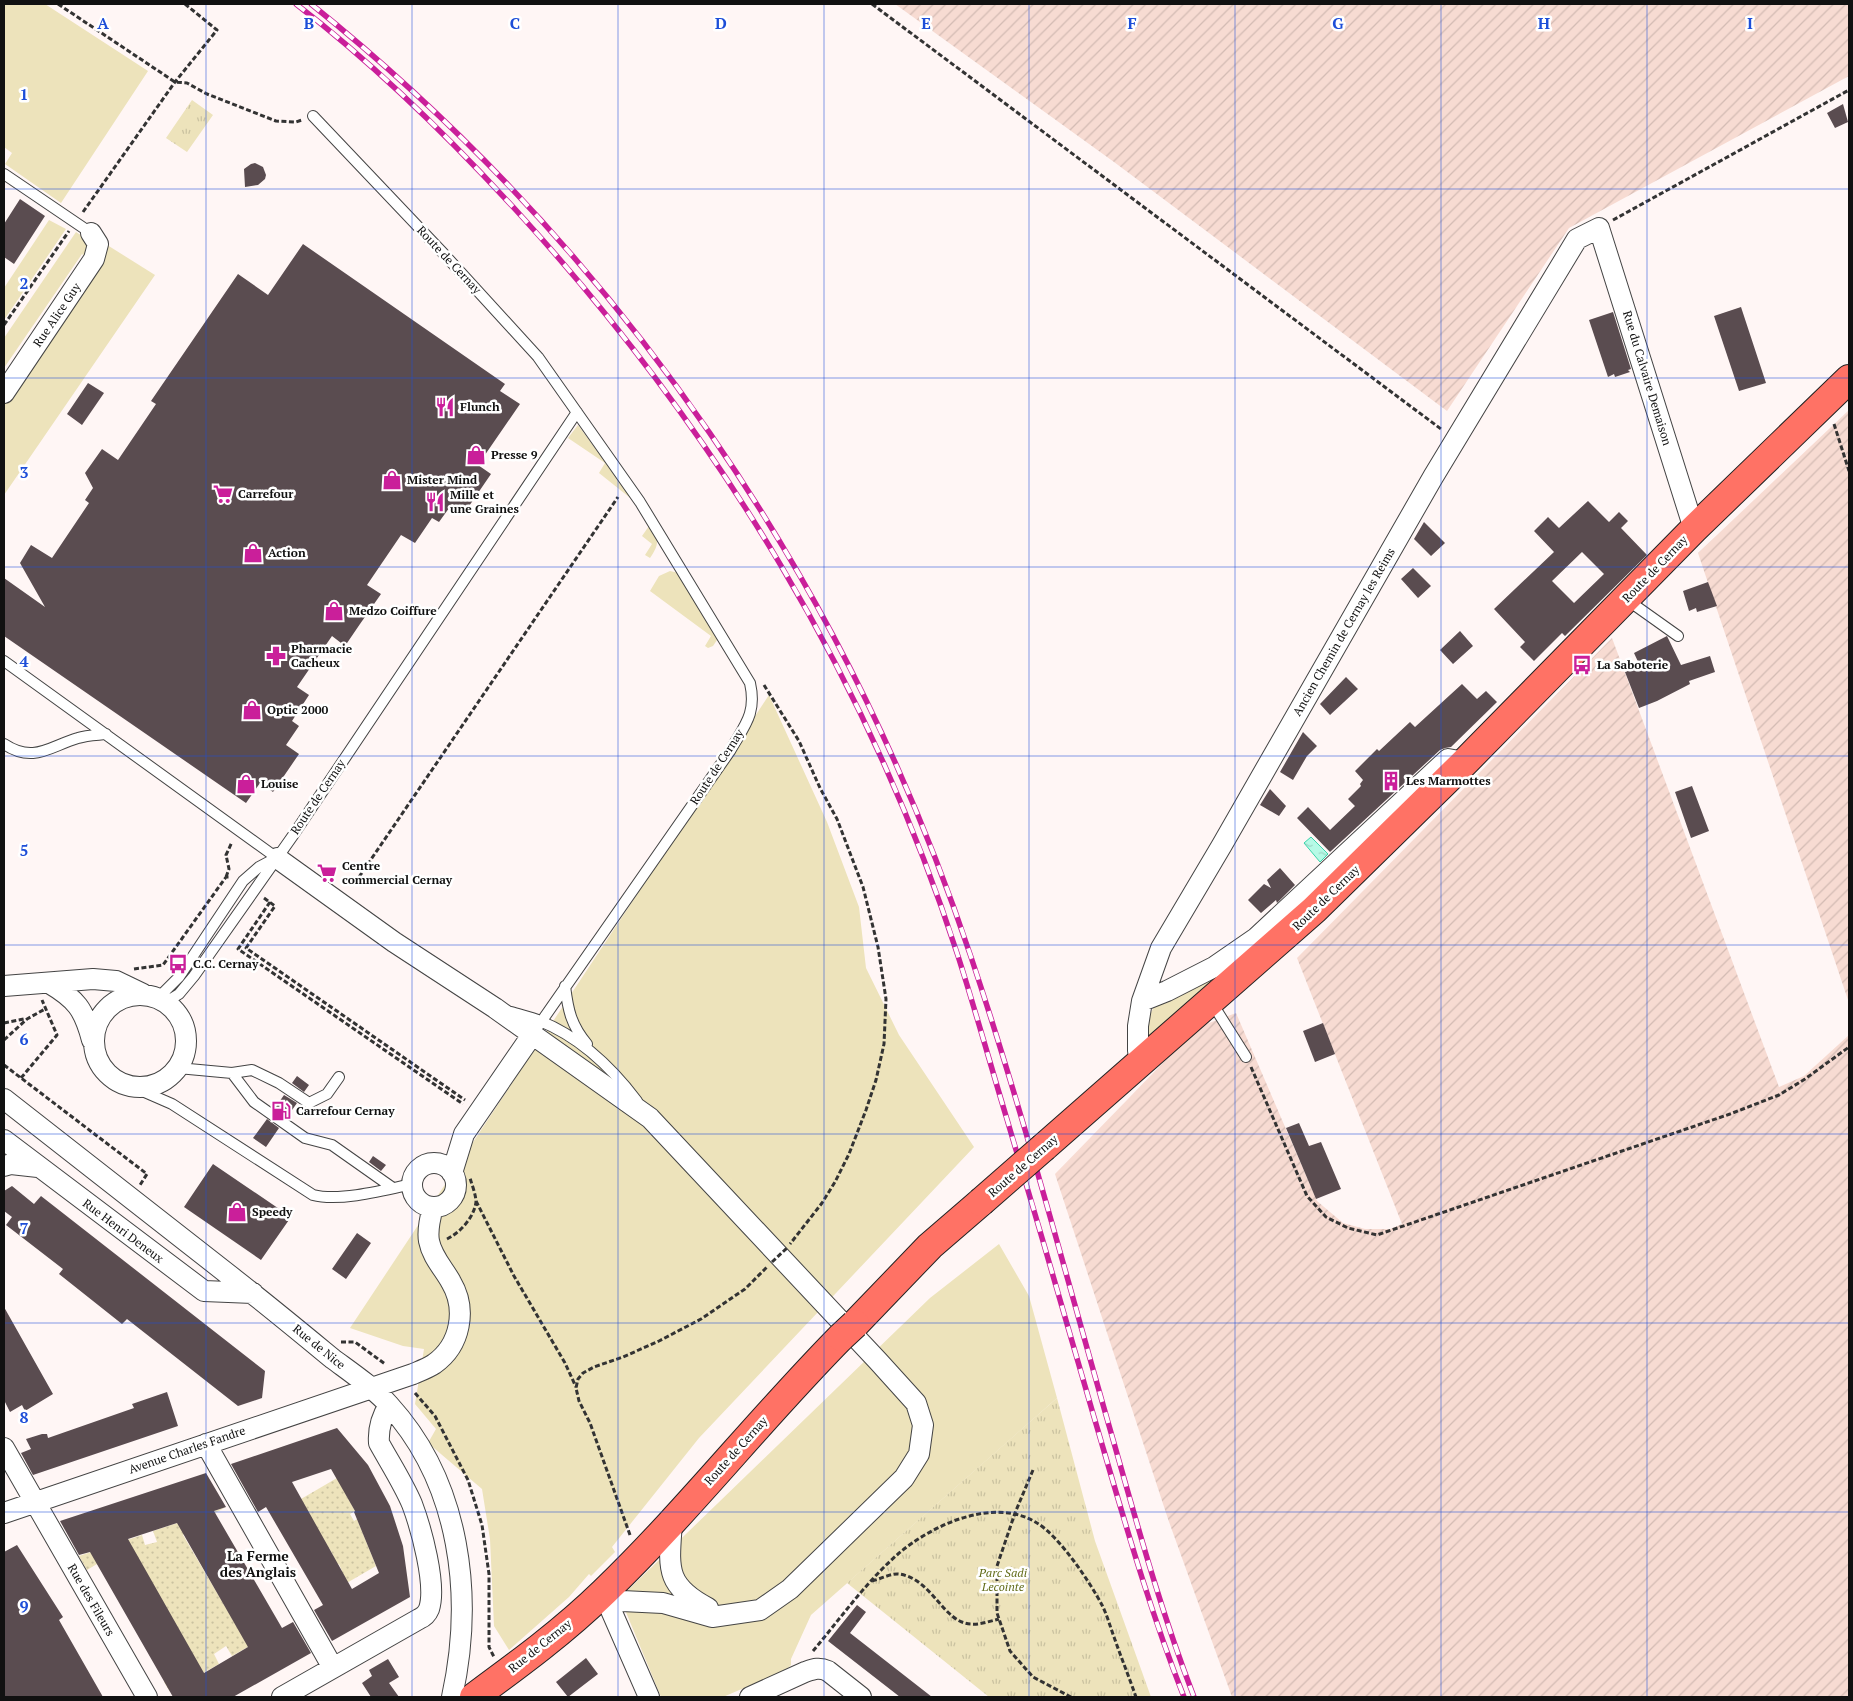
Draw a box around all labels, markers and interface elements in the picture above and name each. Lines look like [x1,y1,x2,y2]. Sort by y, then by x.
text: A [97,12,109,34]
text: B [304,12,314,34]
text: C [510,12,520,34]
text: D [715,12,727,34]
text: E [921,12,931,34]
text: F [1127,12,1137,34]
text: G [1332,12,1344,34]
text: H [1538,12,1550,34]
text: I [1747,12,1753,34]
text: 1 [19,83,29,105]
street label: Route de Cernay [414,223,485,297]
text: 2 [19,272,29,294]
street label: Rue Alice Guy [30,279,84,350]
street label: Rue du Calvaire Demaison [1620,309,1675,447]
restaurant icon: Flunch [434,396,456,418]
place label: Flunch [460,399,500,414]
shop icon: Presse 9 [465,444,487,466]
place label: Presse 9 [491,447,538,462]
text: 3 [19,461,29,483]
shop icon: Mister Mind [381,469,403,491]
place label: Mister Mind [407,472,478,487]
supermarket icon: Carrefour [212,483,234,505]
place label: Carrefour [238,486,294,501]
place label: Mille et une Graines [450,487,519,516]
restaurant icon: Mille et une Graines [424,491,446,513]
street label: Route de Cernay [1619,531,1691,605]
shop icon: Action [242,542,264,564]
place label: Action [268,545,306,560]
street label: Ancien Chemin de Cernay les Reims [1289,545,1398,718]
shop icon: Medzo Coiffure [323,600,345,622]
place label: Medzo Coiffure [349,603,437,618]
place label: Pharmacie Cacheux [291,641,353,670]
pharmacy icon: Pharmacie Cacheux [265,645,287,667]
text: 4 [19,650,29,672]
bus stop icon: La Saboterie [1571,654,1593,676]
place label: La Saboterie [1597,657,1669,672]
shop icon: Optic 2000 [241,699,263,721]
place label: Optic 2000 [267,702,328,717]
street label: Route de Cernay [687,725,747,807]
street label: Route de Cernay [287,756,349,837]
building icon: Les Marmottes [1380,770,1402,792]
shop icon: Louise [235,773,257,795]
place label: Les Marmottes [1406,773,1491,788]
place label: Louise [261,776,299,791]
text: 5 [19,839,29,861]
place label: Centre commercial Cernay [342,858,453,887]
street label: Route de Cernay [1289,861,1363,933]
supermarket icon: Centre commercial Cernay [316,862,338,884]
bus stop icon: C.C. Cernay [167,953,189,975]
place label: C.C. Cernay [193,956,259,971]
text: 6 [19,1028,29,1050]
fuel station icon: Carrefour Cernay [270,1100,292,1122]
place label: Carrefour Cernay [296,1103,395,1118]
street label: Route de Cernay [985,1131,1061,1200]
street label: Rue Henri Deneux [80,1195,167,1266]
shop icon: Speedy [226,1201,248,1223]
place label: Speedy [252,1204,293,1219]
text: 7 [19,1217,29,1239]
street label: Rue de Nice [290,1321,348,1372]
text: 8 [19,1406,29,1428]
street label: Route de Cernay [701,1413,771,1488]
street label: Avenue Charles Fandre [127,1423,247,1477]
district label: La Ferme des Anglais [220,1546,296,1581]
street label: Rue des Fileurs [65,1561,118,1638]
park label: Parc Sadi Lecointe [978,1565,1028,1594]
text: 9 [19,1595,29,1617]
street label: Rue de Cernay [505,1615,575,1675]

